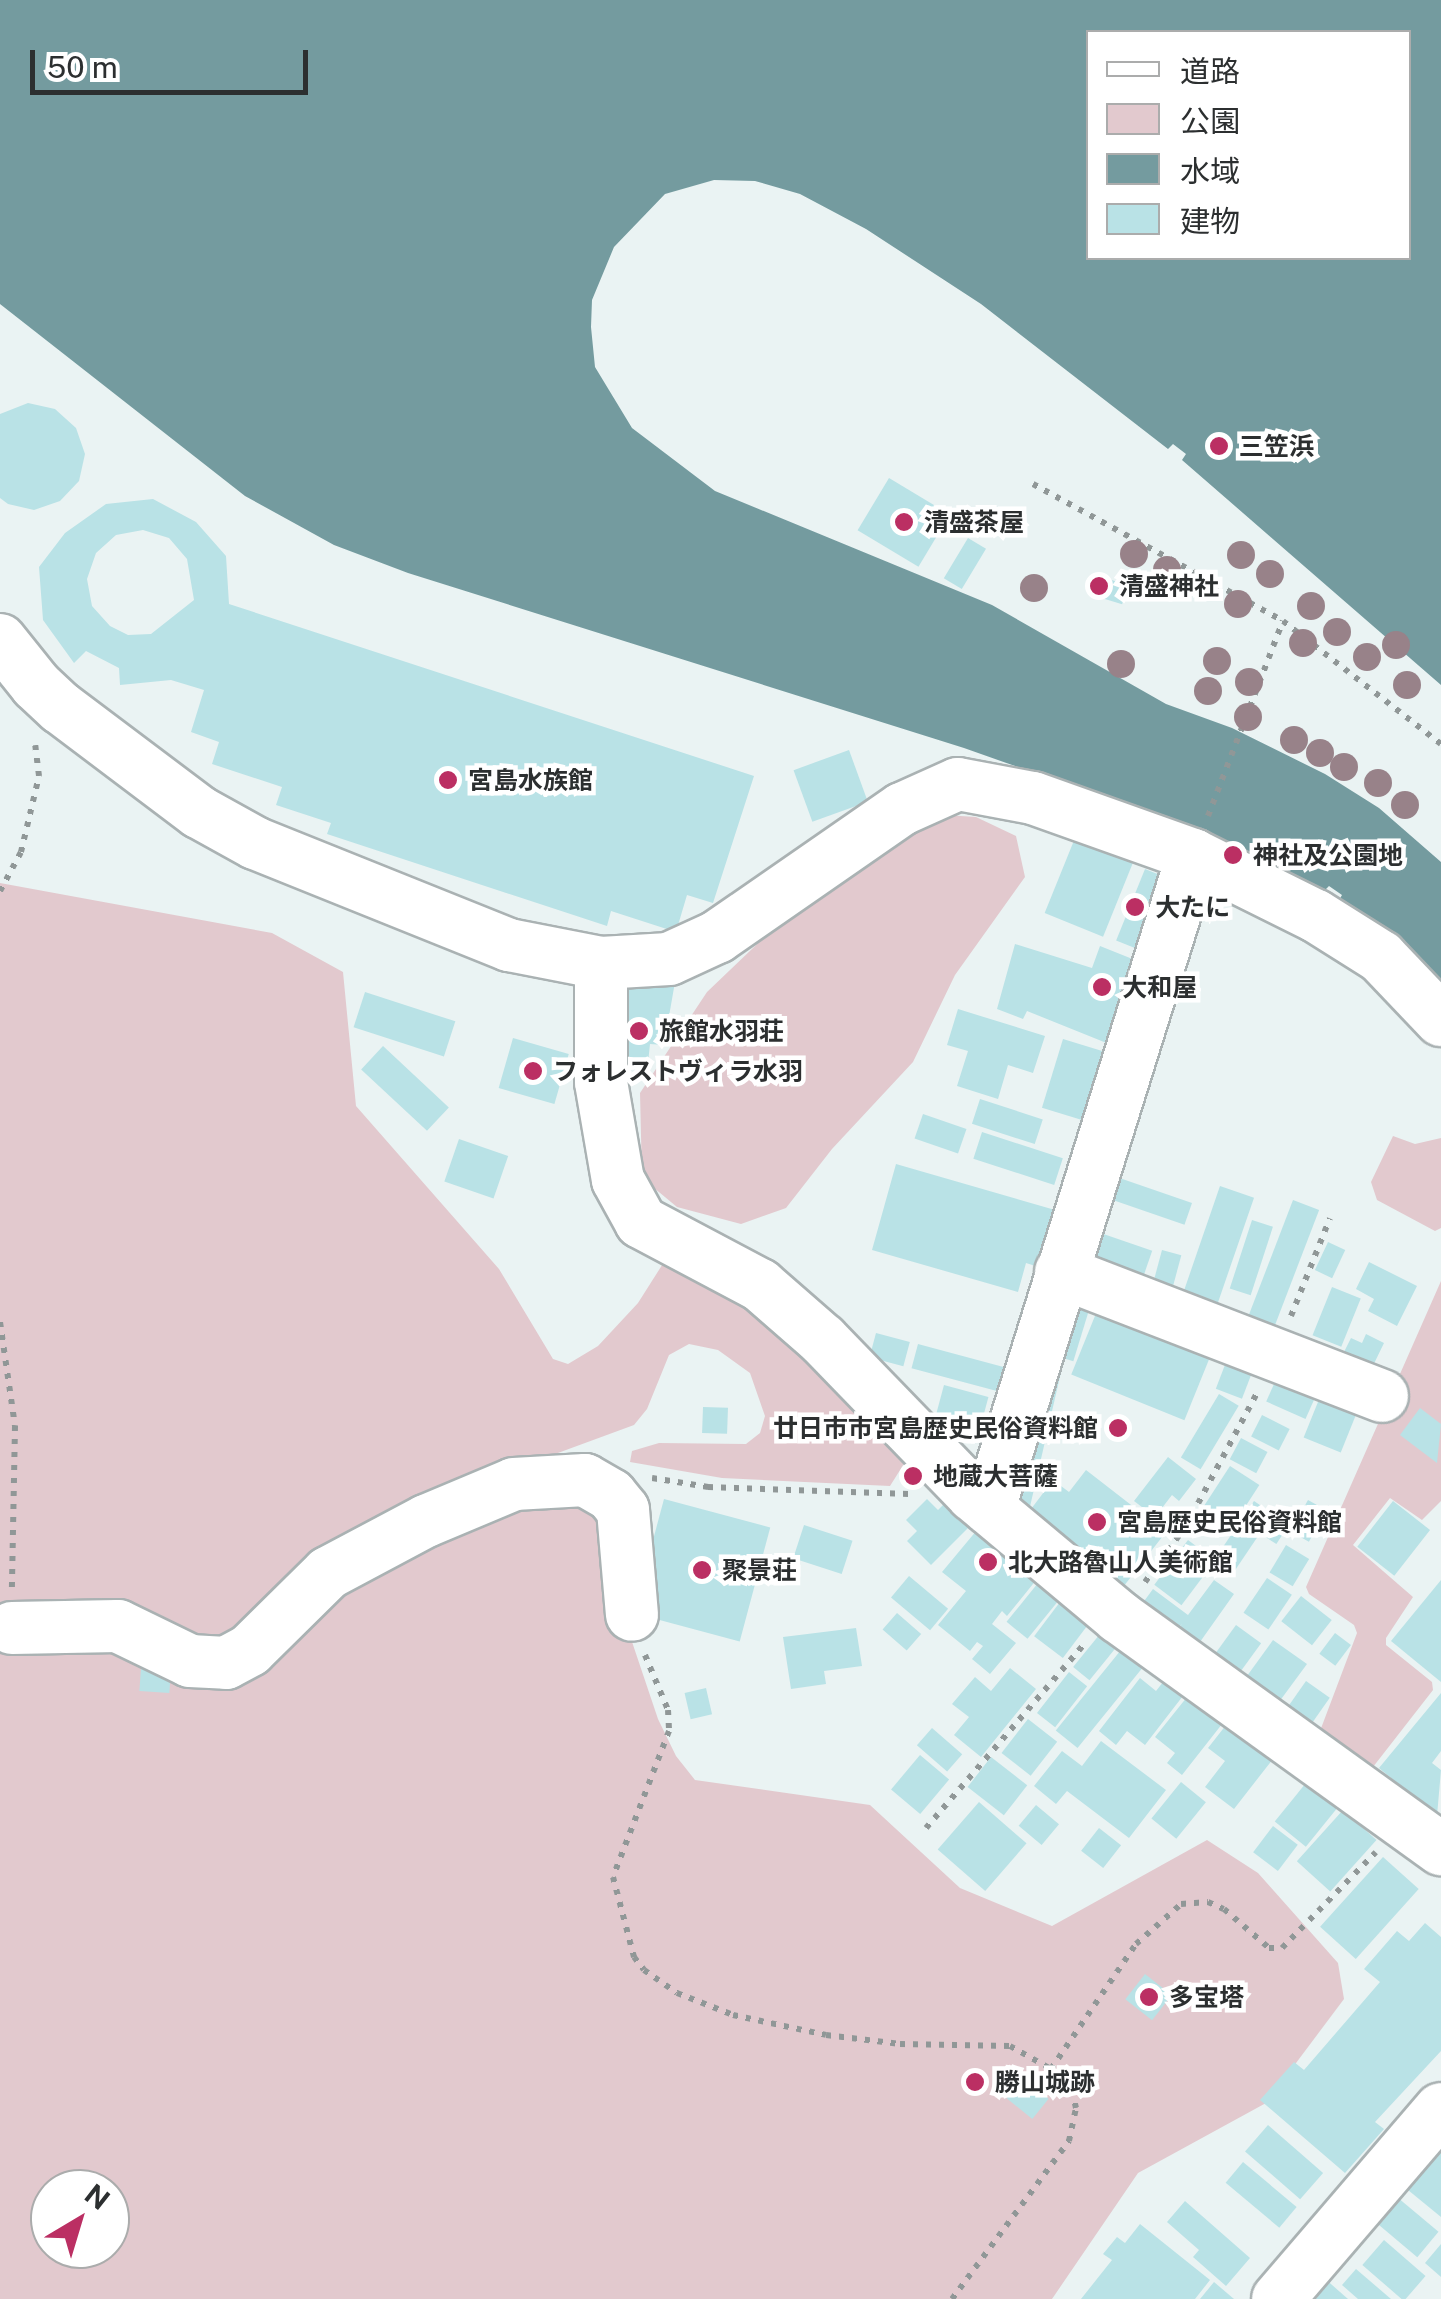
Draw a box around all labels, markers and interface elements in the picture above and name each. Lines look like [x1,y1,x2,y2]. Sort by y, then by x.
scale bar [35,30,312,92]
legend [1086,30,1411,260]
text: 50 m [47,49,118,85]
text: 道路 [1180,53,1240,89]
text: 公園 [1180,103,1240,139]
text: 水域 [1180,153,1240,189]
text: 建物 [1180,203,1240,239]
place label: 三笠浜 [1239,431,1314,461]
marker: 三笠浜 [1208,435,1230,457]
place label: 清盛茶屋 [924,507,1024,537]
marker: 清盛茶屋 [893,511,915,533]
place label: 清盛神社 [1119,571,1219,601]
marker: 清盛神社 [1088,575,1110,597]
place label: 宮島水族館 [468,765,593,795]
marker: 宮島水族館 [437,769,459,791]
place label: 神社及公園地 [1253,840,1403,870]
marker: 神社及公園地 [1222,844,1244,866]
place label: 大たに [1155,892,1230,922]
marker: 大たに [1124,896,1146,918]
place label: 大和屋 [1122,972,1197,1002]
marker: 大和屋 [1091,976,1113,998]
place label: 旅館水羽荘 [659,1016,784,1046]
marker: 旅館水羽荘 [628,1020,650,1042]
place label: フォレストヴィラ水羽 [553,1056,803,1086]
marker: フォレストヴィラ水羽 [522,1060,544,1082]
place label: 廿日市市宮島歴史民俗資料館 [773,1413,1098,1443]
marker: 廿日市市宮島歴史民俗資料館 [1107,1417,1129,1439]
place label: 地蔵大菩薩 [933,1461,1058,1491]
marker: 地蔵大菩薩 [902,1465,924,1487]
place label: 宮島歴史民俗資料館 [1117,1507,1342,1537]
marker: 宮島歴史民俗資料館 [1086,1511,1108,1533]
place label: 北大路魯山人美術館 [1008,1547,1233,1577]
marker: 北大路魯山人美術館 [977,1551,999,1573]
place label: 聚景荘 [722,1555,797,1585]
marker: 聚景荘 [691,1559,713,1581]
place label: 多宝塔 [1169,1982,1244,2012]
marker: 多宝塔 [1138,1986,1160,2008]
place label: 勝山城跡 [995,2067,1095,2097]
marker: 勝山城跡 [964,2071,986,2093]
north arrow [30,2169,130,2269]
text: N [79,2177,116,2216]

